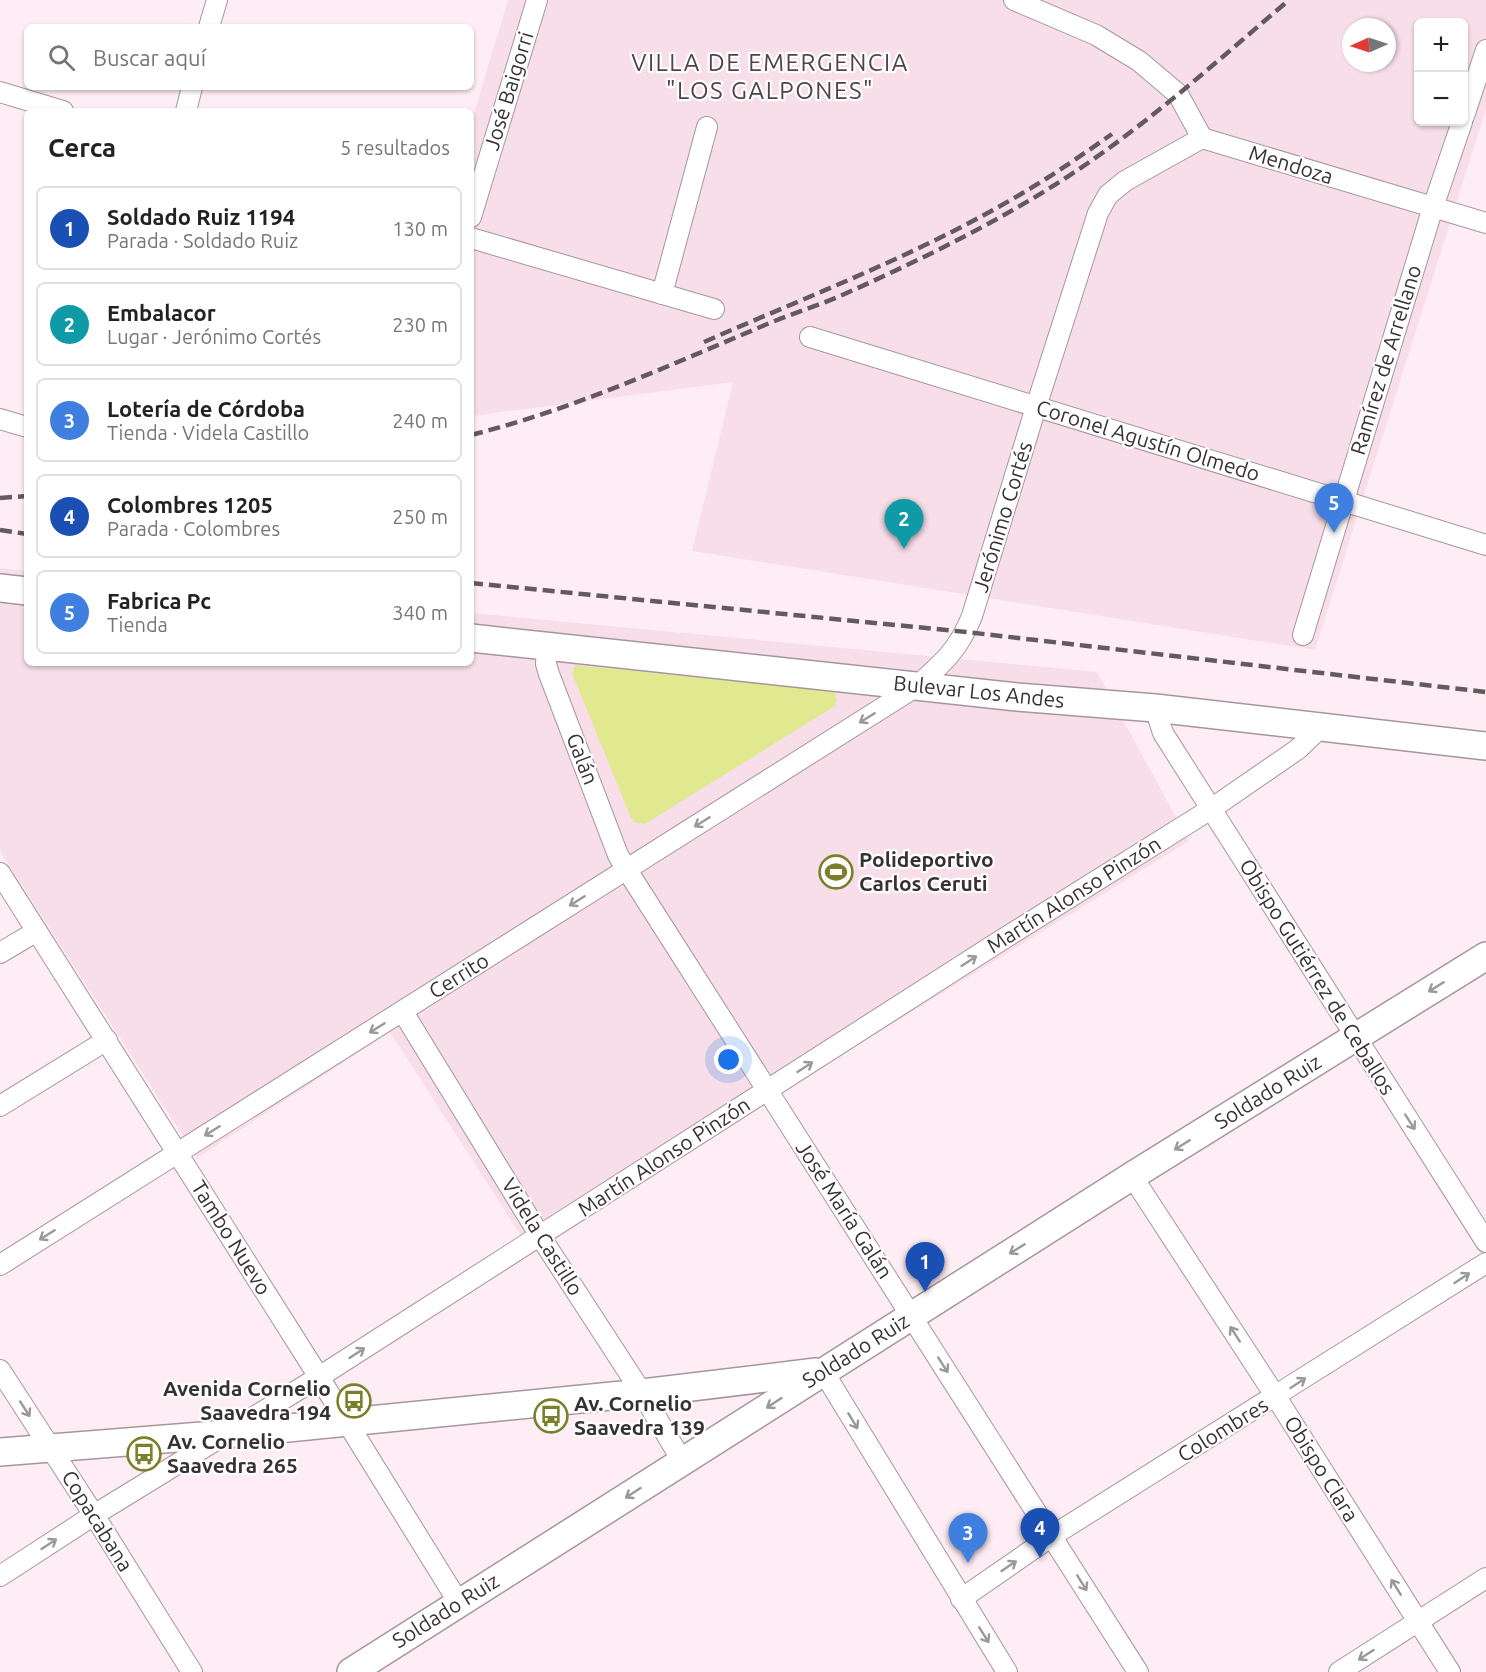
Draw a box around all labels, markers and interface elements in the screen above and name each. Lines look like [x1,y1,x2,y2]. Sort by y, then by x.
north arrow [1342,18,1396,72]
map controls [1414,18,1468,126]
button: + [1414,18,1468,72]
search box [24,24,474,90]
street label: José Baigorri [479,29,537,153]
icon: search [45,41,78,74]
text: Buscar aquí [93,45,206,70]
district label: VILLA DE EMERGENCIA "LOS GALPONES" [631,49,909,104]
button: − [1414,72,1468,126]
text: Cerca [48,133,116,162]
text: 5 resultados [340,136,450,159]
street label: Mendoza [1246,140,1336,188]
text: Soldado Ruiz 1194 [107,204,295,229]
text: 1 [64,217,75,240]
text: 130 m [392,217,448,240]
text: Parada · Soldado Ruiz [107,229,298,252]
street label: Ramírez de Arrellano [1345,262,1425,457]
text: Embalacor [107,300,216,325]
text: 2 [64,313,75,336]
text: 230 m [392,313,448,336]
text: Lugar · Jerónimo Cortés [107,325,321,348]
street label: Coronel Agustín Olmedo [1034,395,1263,485]
text: Lotería de Córdoba [107,396,305,421]
text: 3 [64,409,75,432]
text: 240 m [392,409,448,432]
text: Tienda · Videla Castillo [107,421,309,444]
street label: Jerónimo Cortés [968,438,1036,595]
pin: 5 [1314,484,1354,533]
text: Colombres 1205 [107,492,273,517]
pin: 2 [884,500,924,549]
text: 4 [64,505,75,528]
text: 250 m [392,505,448,528]
text: Parada · Colombres [107,517,280,540]
text: Fabrica Pc [107,588,211,613]
text: 5 [64,601,75,624]
text: 340 m [392,601,448,624]
text: Tienda [107,613,168,636]
street label: Bulevar Los Andes [892,670,1066,712]
one-way arrow [859,712,876,724]
street label: Galán [562,730,604,788]
one-way arrow [694,816,711,828]
street label: Martín Alonso Pinzón [982,831,1165,957]
place label: Polideportivo Carlos Ceruti [859,847,994,895]
sports icon: Polideportivo Carlos Ceruti [818,854,854,890]
street label: Obispo Gutiérrez de Ceballos [1235,854,1401,1099]
one-way arrow [570,895,586,907]
street label: Cerrito [424,947,493,1003]
one-way arrow [960,955,977,967]
one-way arrow [1428,981,1445,993]
one-way arrow [369,1022,386,1034]
your location [714,1045,743,1074]
street label: Soldado Ruiz [1210,1049,1325,1133]
one-way arrow [796,1060,813,1072]
street label: Martín Alonso Pinzón [573,1092,754,1221]
one-way arrow [1404,1113,1416,1130]
one-way arrow [204,1125,221,1137]
street label: José María Galán [792,1136,898,1283]
one-way arrow [1173,1139,1190,1152]
street label: Videla Castillo [497,1173,588,1299]
street label: Tambo Nuevo [187,1176,277,1299]
one-way arrow [39,1230,56,1242]
pin: 1 [906,1242,944,1292]
one-way arrow [1008,1243,1025,1256]
one-way arrow [1453,1272,1470,1284]
street label: Soldado Ruiz [798,1308,913,1392]
one-way arrow [1228,1326,1240,1343]
one-way arrow [349,1346,366,1359]
one-way arrow [938,1356,950,1373]
place label: Avenida Cornelio Saavedra 194 [163,1376,331,1424]
one-way arrow [1289,1377,1306,1389]
bus stop icon: Avenida Cornelio Saavedra 194 [336,1383,372,1419]
place label: Av. Cornelio Saavedra 139 [574,1391,705,1439]
street label: Colombres [1173,1392,1272,1466]
one-way arrow [766,1397,783,1409]
bus stop icon: Av. Cornelio Saavedra 139 [533,1398,569,1434]
one-way arrow [19,1400,31,1417]
street label: Obispo Clara [1280,1411,1364,1526]
one-way arrow [848,1412,860,1429]
place label: Av. Cornelio Saavedra 265 [167,1429,298,1477]
bus stop icon: Av. Cornelio Saavedra 265 [126,1436,162,1472]
street label: Copacabana [57,1466,138,1575]
one-way arrow [625,1487,642,1499]
pin: 4 [1020,1508,1060,1558]
pin: 3 [948,1514,988,1563]
one-way arrow [40,1538,57,1550]
one-way arrow [1000,1560,1017,1572]
street label: Soldado Ruiz [388,1568,503,1652]
one-way arrow [1076,1574,1088,1591]
one-way arrow [1390,1579,1402,1596]
one-way arrow [977,1627,990,1644]
one-way arrow [1358,1649,1375,1661]

